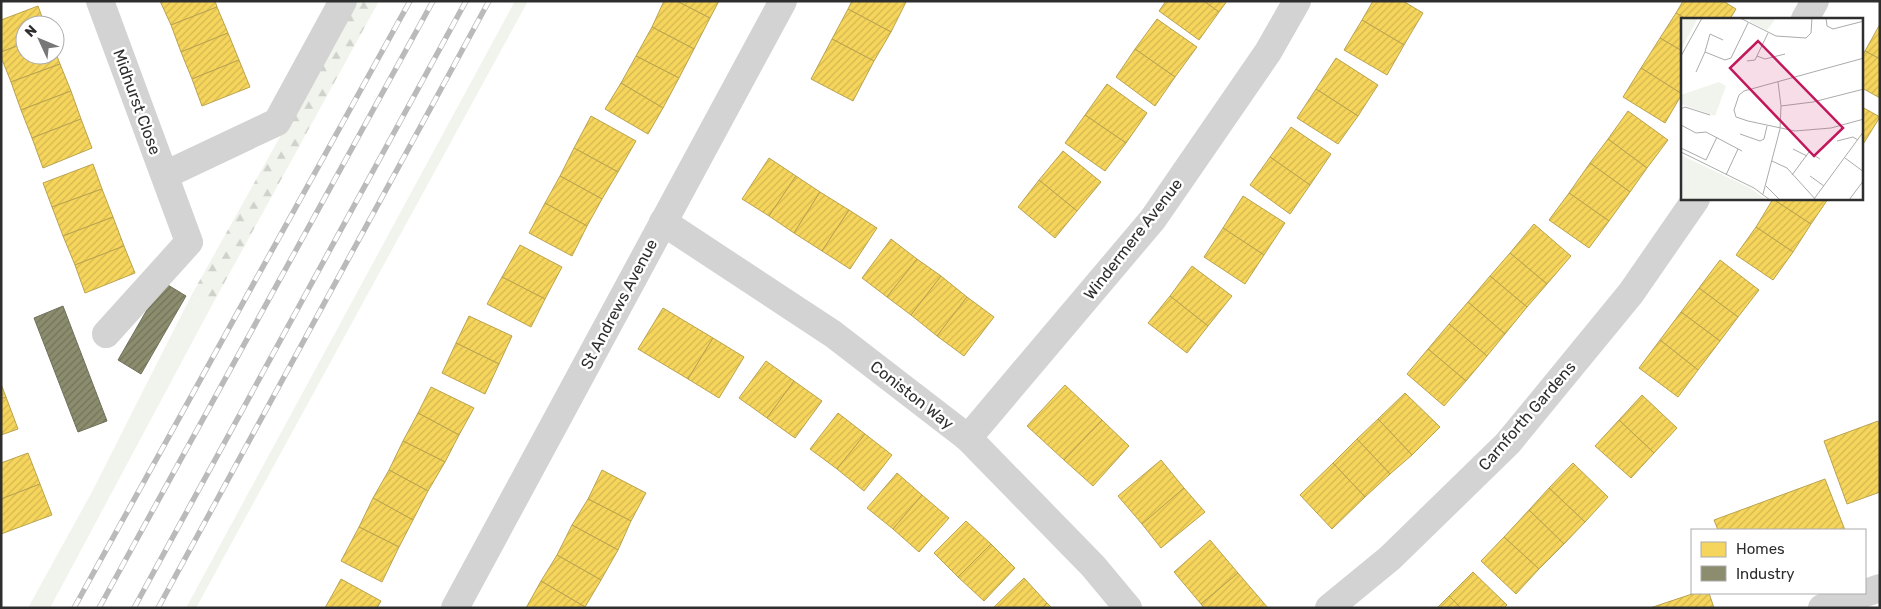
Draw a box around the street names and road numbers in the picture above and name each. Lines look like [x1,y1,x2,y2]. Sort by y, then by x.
street label: Midhurst Close [109,47,165,157]
street label: Windermere Avenue [1080,175,1186,303]
street label: St Andrews Avenue [577,236,661,372]
street label: Coniston Way [867,357,957,433]
street label: Carnforth Gardens [1474,358,1580,474]

